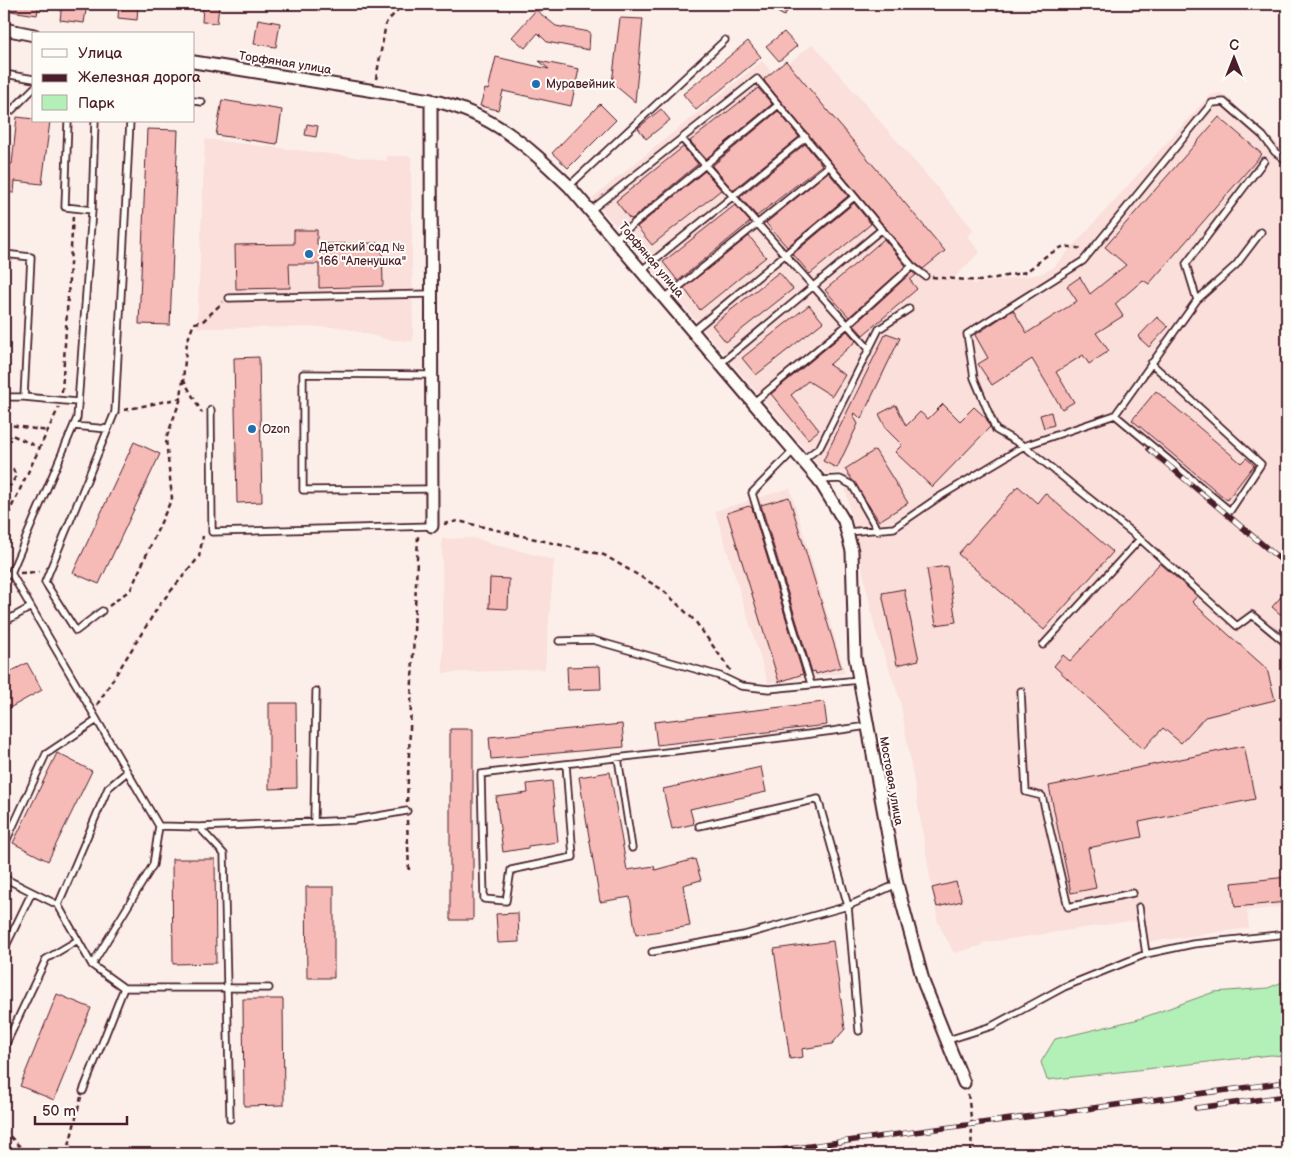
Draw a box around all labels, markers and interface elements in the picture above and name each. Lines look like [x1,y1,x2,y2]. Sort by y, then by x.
legend [32,32,195,122]
north arrow [1208,32,1258,82]
text: С [1229,37,1239,54]
text: Улица [78,44,123,63]
street label: Торфяная улица [238,48,332,78]
text: Железная дорога [78,68,201,87]
place label: Муравейник [546,77,616,92]
marker: Муравейник [530,78,542,90]
text: Парк [78,94,115,113]
street label: Торфяная улица [615,219,687,301]
place label: Детский сад № 166 "Аленушка" [319,240,406,269]
marker: Детский сад № 166 "Аленушка" [303,248,315,260]
place label: Ozon [262,422,290,437]
marker: Ozon [246,423,258,435]
street label: Мостовая улица [876,735,906,827]
scale bar [35,1093,128,1125]
text: 50 m [42,1102,76,1121]

